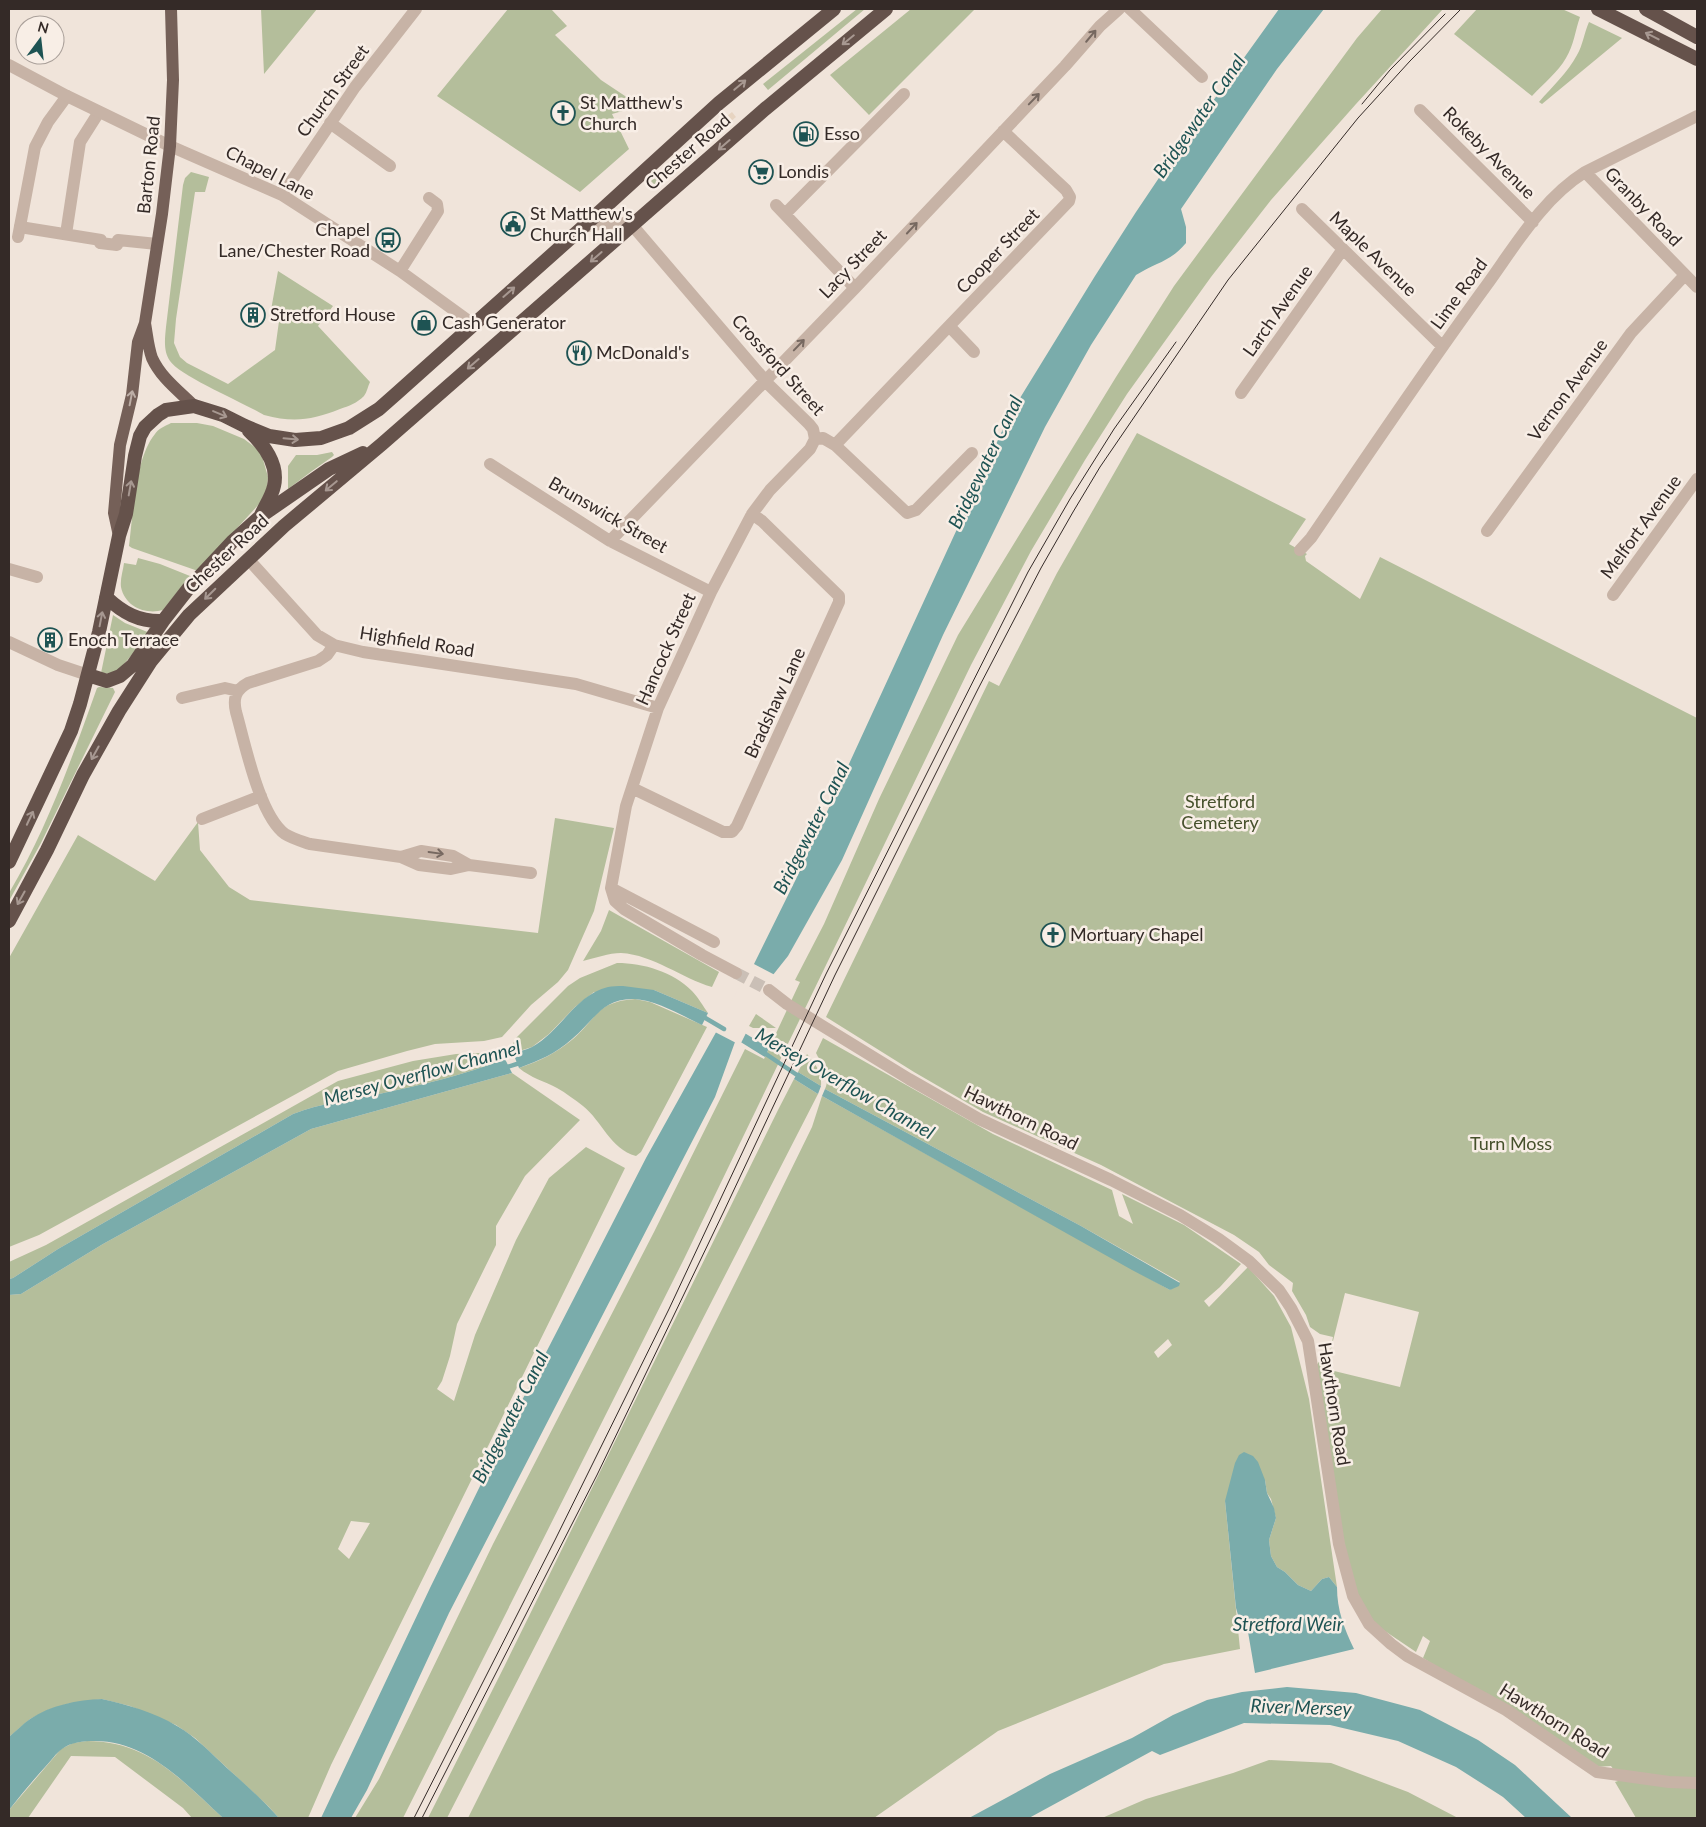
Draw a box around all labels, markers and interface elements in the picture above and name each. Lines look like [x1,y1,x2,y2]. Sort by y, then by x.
north arrow [15,15,65,65]
text: N [36,17,51,37]
one-way arrow [1085,30,1096,43]
one-way arrow [1645,31,1660,40]
one-way arrow [842,34,855,45]
street label: Church Street [291,39,373,141]
water label: Bridgewater Canal [1148,50,1250,182]
one-way arrow [733,79,746,90]
place label: St Matthew's Church [580,91,683,134]
one-way arrow [1028,93,1040,105]
church icon: St Matthew's Church [550,100,576,126]
street label: Rokeby Avenue [1439,102,1540,203]
street label: Chester Road [640,108,735,194]
street label: Barton Road [132,115,164,215]
fuel station icon: Esso [793,121,819,147]
place label: Esso [824,122,860,144]
one-way arrow [718,139,731,150]
street label: Chapel Lane [222,140,319,204]
supermarket icon: Londis [748,159,774,185]
place label: Londis [778,160,829,182]
street label: Granby Road [1601,162,1687,250]
place label: St Matthew's Church Hall [530,202,633,245]
street label: Cooper Street [951,203,1044,298]
street label: Maple Avenue [1325,206,1422,300]
public building icon: St Matthew's Church Hall [500,211,526,237]
place label: Chapel Lane/Chester Road [218,218,370,261]
one-way arrow [906,222,918,234]
street label: Lacy Street [814,224,891,302]
bus stop icon: Chapel Lane/Chester Road [375,227,401,253]
one-way arrow [589,252,602,263]
street label: Lime Road [1425,254,1491,333]
street label: Larch Avenue [1238,260,1317,360]
one-way arrow [503,286,516,298]
building icon: Stretford House [240,302,266,328]
place label: Stretford House [270,303,396,325]
street label: Crossford Street [728,309,830,420]
shop icon: Cash Generator [411,310,437,336]
place label: Cash Generator [442,311,566,333]
street label: Vernon Avenue [1523,334,1612,445]
one-way arrow [792,339,804,351]
restaurant icon: McDonald's [566,340,592,366]
place label: McDonald's [596,341,690,363]
one-way arrow [467,359,480,370]
one-way arrow [126,390,136,406]
water label: Bridgewater Canal [942,391,1027,532]
one-way arrow [212,410,227,419]
one-way arrow [283,434,299,444]
street label: Melfort Avenue [1595,470,1685,583]
street label: Brunswick Street [545,471,673,557]
one-way arrow [125,481,135,497]
one-way arrow [325,481,338,492]
street label: Chester Road [180,509,273,597]
one-way arrow [204,588,216,600]
street label: Hancock Street [630,588,700,708]
one-way arrow [97,612,107,628]
street label: Highfield Road [358,621,476,661]
building icon: Enoch Terrace [37,627,63,653]
place label: Enoch Terrace [68,628,179,650]
street label: Bradshaw Lane [739,644,809,761]
one-way arrow [90,746,100,761]
water label: Bridgewater Canal [767,758,854,898]
park label: Stretford Cemetery [1181,790,1259,833]
one-way arrow [26,811,36,826]
one-way arrow [427,848,443,858]
one-way arrow [16,890,25,905]
church icon: Mortuary Chapel [1040,922,1066,948]
place label: Mortuary Chapel [1070,923,1203,945]
water label: Mersey Overflow Channel [752,1022,939,1143]
water label: Mersey Overflow Channel [321,1035,523,1110]
street label: Hawthorn Road [961,1080,1082,1154]
park label: Turn Moss [1470,1132,1552,1154]
street label: Hawthorn Road [1314,1341,1356,1467]
water label: Bridgewater Canal [466,1347,553,1487]
water label: Stretford Weir [1233,1612,1344,1635]
street label: Hawthorn Road [1496,1678,1613,1762]
water label: River Mersey [1250,1693,1353,1720]

